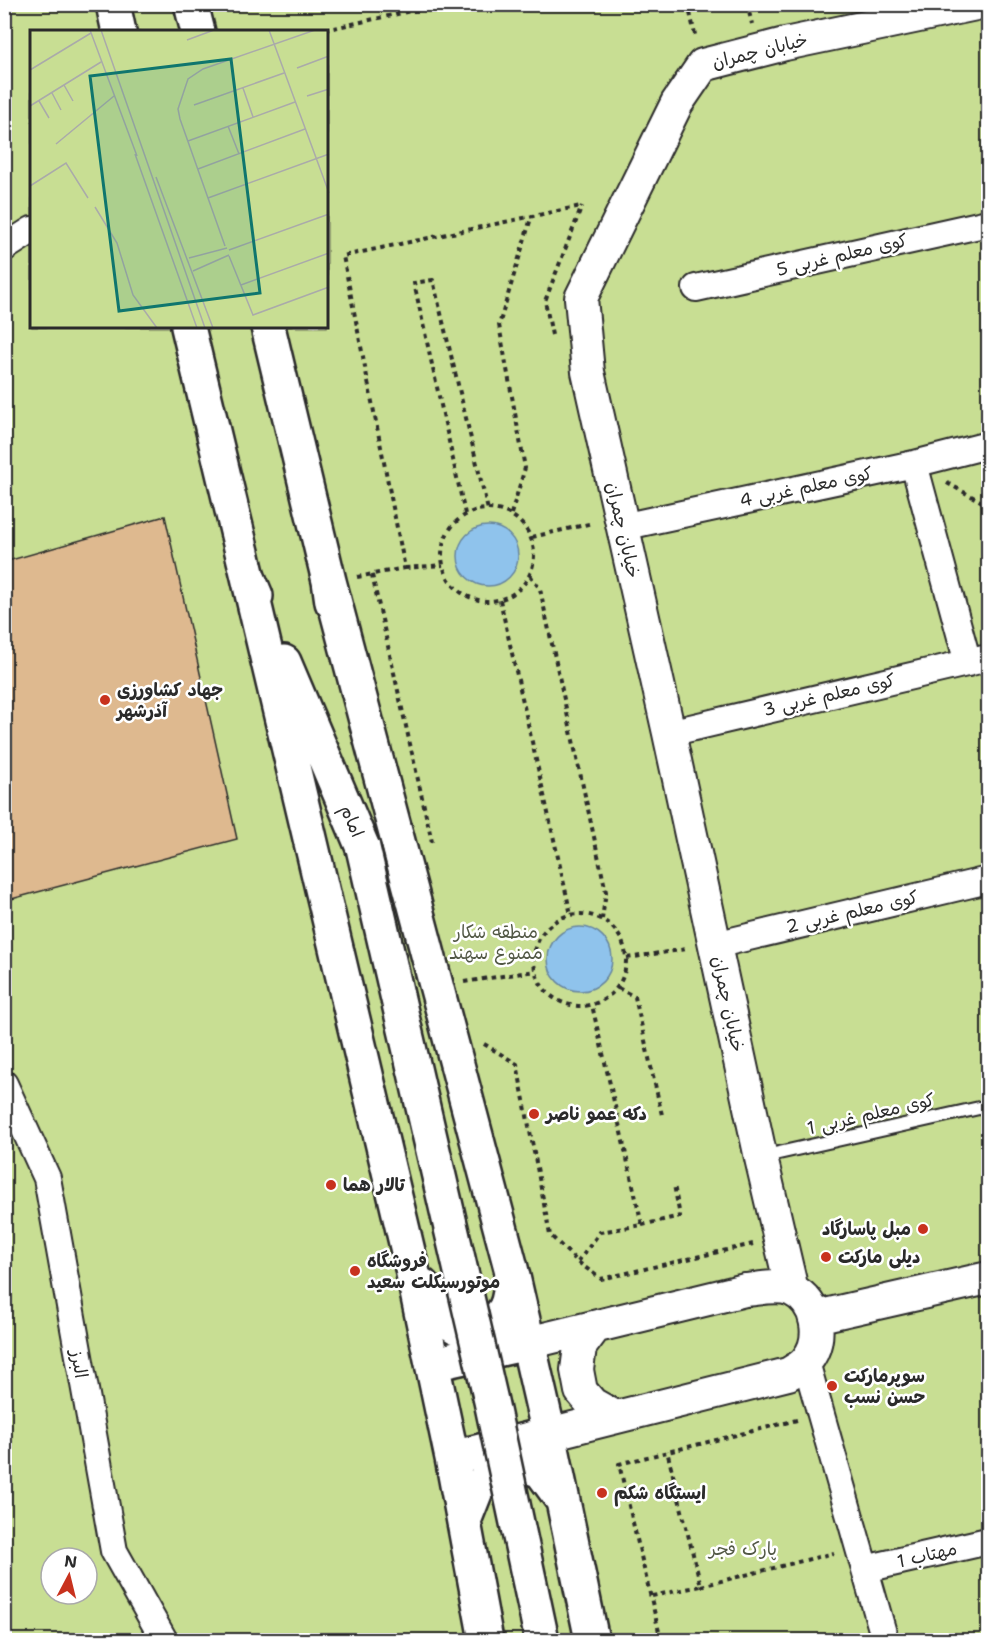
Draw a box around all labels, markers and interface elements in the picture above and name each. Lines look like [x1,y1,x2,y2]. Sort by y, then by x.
street label: خیابان چمران [710,28,810,74]
inset map [30,30,328,328]
street label: کوی معلم غربی 5 [774,228,911,284]
street label: کوی معلم غربی 4 [737,461,875,515]
street label: خیابان چمران [600,480,646,580]
street label: کوی معلم غربی 3 [760,668,898,724]
place label: جهاد کشاورزی آذرشهر [115,678,223,723]
marker: جهاد کشاورزی آذرشهر [98,693,112,707]
street label: امام [333,801,369,842]
street label: کوی معلم غربی 2 [783,885,921,941]
park label: منطقه شکار ممنوع سهند [449,920,543,965]
street label: خیابان چمران [706,954,750,1054]
street label: کوی معلم غربی 1 [805,1088,938,1142]
place label: دکه عمو ناصر [544,1102,647,1126]
marker: دکه عمو ناصر [527,1107,541,1121]
place label: تالار هما [343,1173,406,1197]
marker: تالار هما [324,1178,338,1192]
place label: مبل پاسارگاد [822,1217,911,1241]
marker: مبل پاسارگاد [916,1222,930,1236]
place label: دیلی مارکت [838,1245,920,1269]
place label: فروشگاه موتورسیکلت سعید [367,1249,500,1294]
marker: دیلی مارکت [819,1250,833,1264]
marker: فروشگاه موتورسیکلت سعید [348,1264,362,1278]
street label: البرز [64,1346,93,1380]
place label: سوپرمارکت حسن نسب [844,1364,925,1409]
marker: سوپرمارکت حسن نسب [825,1379,839,1393]
place label: ایستگاه شکم [614,1481,706,1507]
marker: ایستگاه شکم [595,1486,609,1500]
street label: مهتاب 1 [895,1536,959,1574]
park label: پارک فجر [707,1537,777,1561]
north arrow [39,1546,99,1606]
text: N [63,1550,78,1573]

